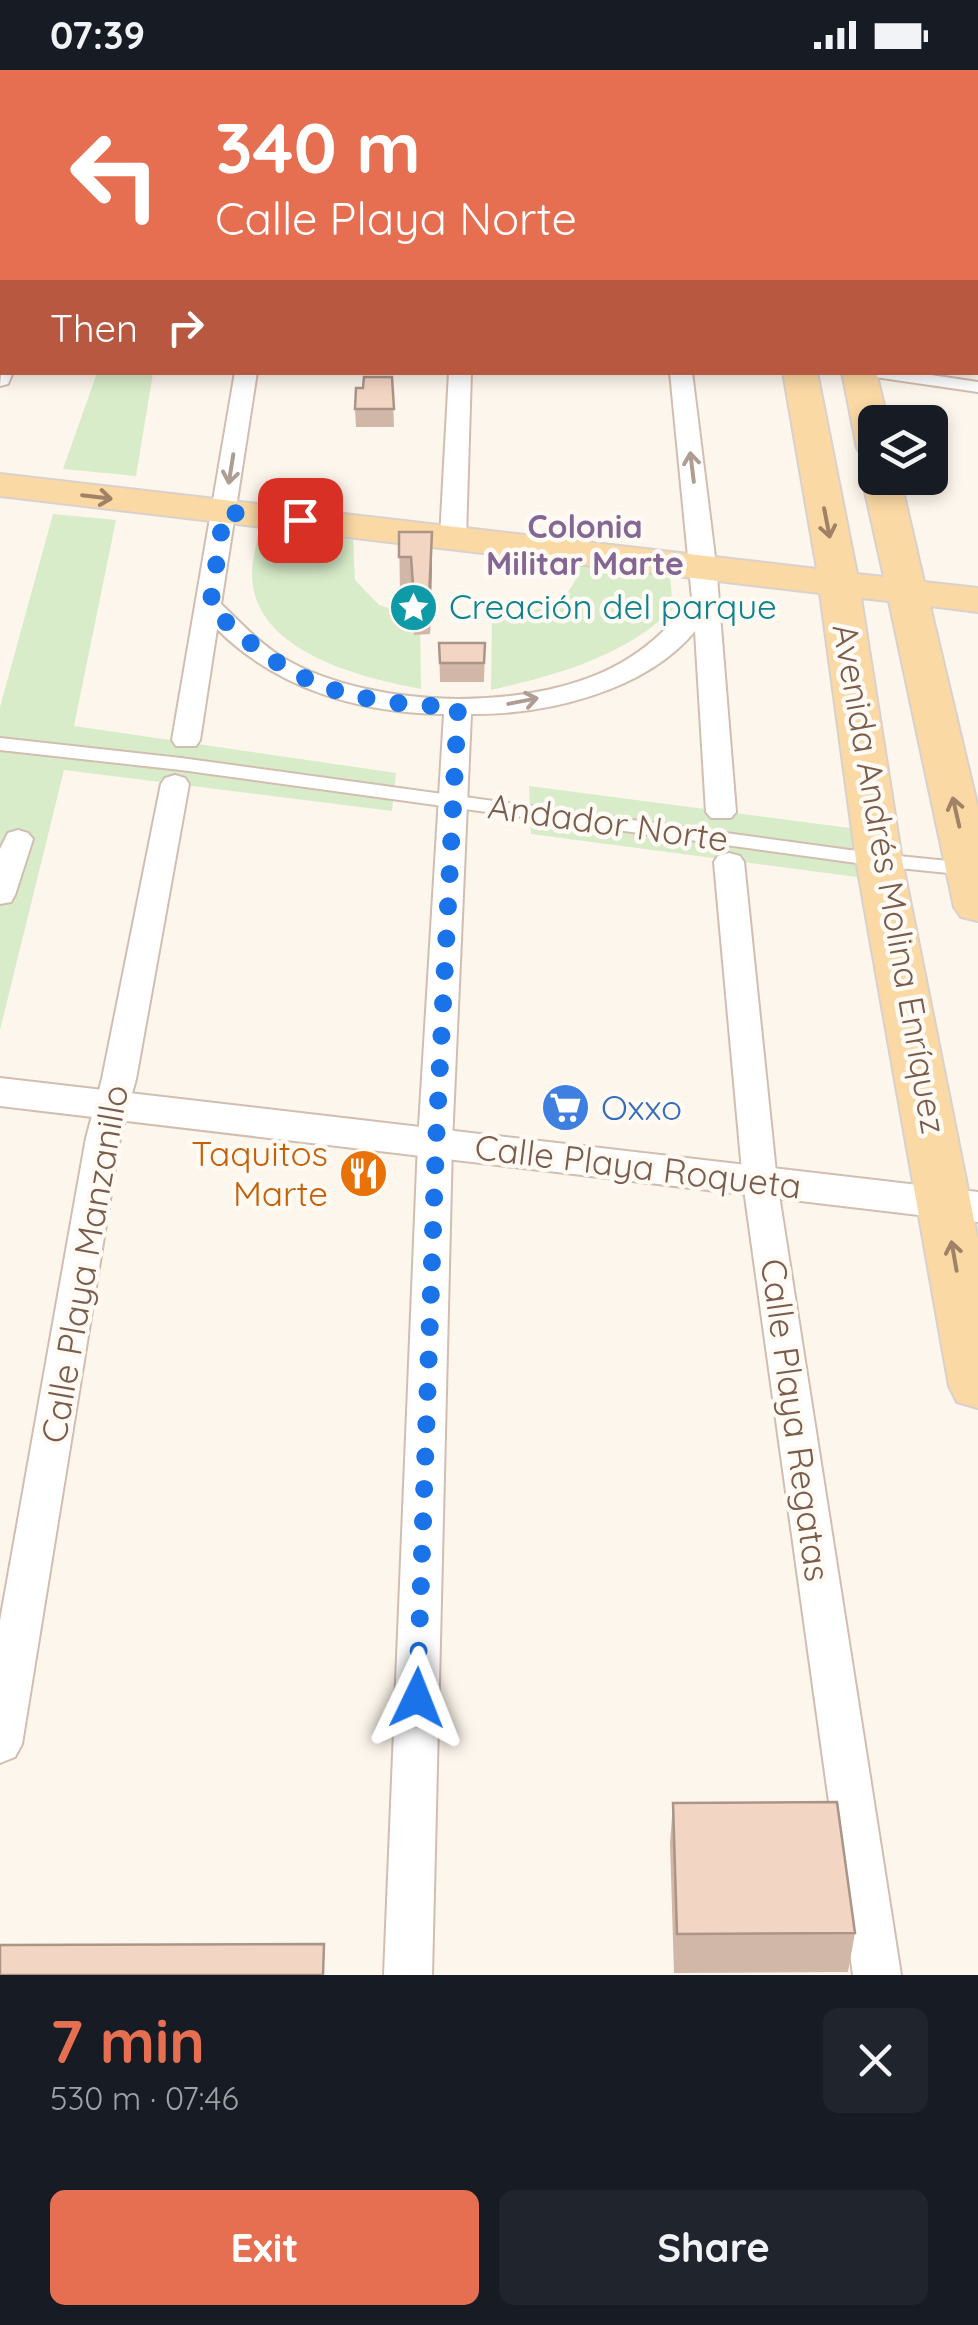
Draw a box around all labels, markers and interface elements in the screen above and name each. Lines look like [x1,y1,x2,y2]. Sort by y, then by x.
text: 07:39 [50,11,145,59]
text: 340 m [215,103,421,191]
icon: left [50,110,180,240]
text: Calle Playa Norte [215,190,577,246]
icon: right [158,300,213,355]
text: Then [50,304,138,352]
map controls [858,405,948,495]
button: layers [858,405,948,495]
one-way arrow [682,451,701,484]
one-way arrow [221,452,239,485]
pin [258,478,343,563]
one-way arrow [80,488,112,507]
icon: arrive [273,493,328,548]
district label: Colonia Militar Marte [486,506,684,583]
one-way arrow [818,506,837,538]
place icon: Creación del parque [388,581,440,633]
place label: Creación del parque [449,584,777,628]
street label: Avenida Andrés Molina Enríquez [823,620,957,1137]
one-way arrow [506,690,538,709]
street label: Andador Norte [485,783,731,861]
one-way arrow [946,797,964,829]
street label: Calle Playa Manzanillo [31,1081,137,1446]
supermarket icon: Oxxo [540,1082,592,1134]
place label: Oxxo [601,1085,682,1129]
street label: Calle Playa Roqueta [473,1124,804,1208]
place label: Taquitos Marte [191,1131,328,1215]
restaurant icon: Taquitos Marte [337,1148,389,1200]
one-way arrow [944,1240,963,1273]
street label: Calle Playa Regatas [752,1256,840,1584]
position arrow [365,1646,469,1750]
text: 7 min [50,2003,205,2078]
button: close [823,2008,928,2113]
text: 530 m · 07:46 [50,2078,239,2118]
button: Exit [50,2190,479,2305]
button: Share [499,2190,928,2305]

